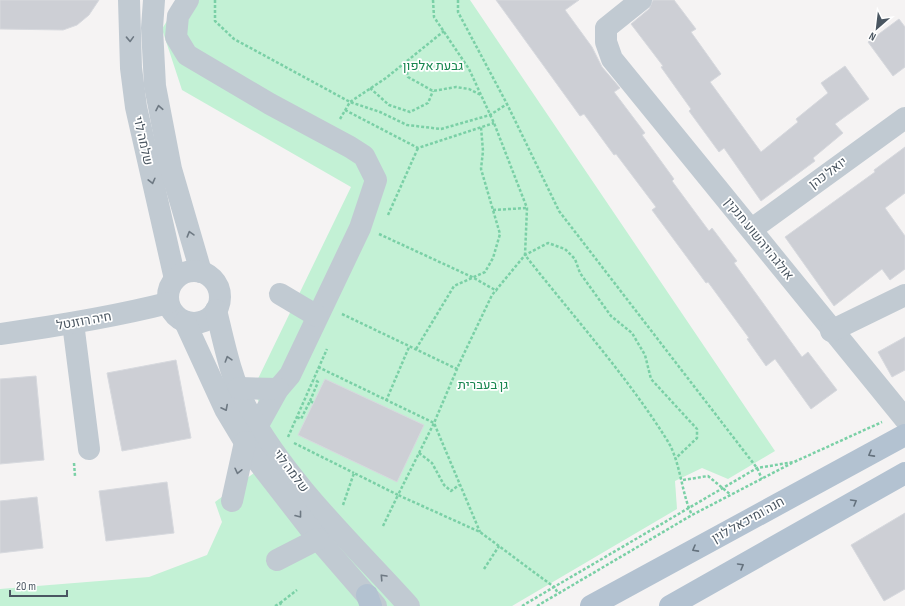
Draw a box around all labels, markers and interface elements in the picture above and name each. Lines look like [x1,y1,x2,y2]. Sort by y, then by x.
north arrow [857,8,897,48]
text: N [867,29,878,44]
one-way arrow [126,36,134,42]
park label: גבעת אלפון [403,58,463,74]
one-way arrow [155,105,164,111]
street label: שלמה לוי [130,115,156,167]
street label: יואל כהן [806,154,850,192]
one-way arrow [148,178,156,184]
street label: אולגה ויהשוע חנקין [721,195,797,283]
one-way arrow [186,231,195,238]
street label: חיה רוזנטל [55,308,113,334]
one-way arrow [225,356,233,363]
park label: גן בעברית [458,377,508,393]
one-way arrow [220,404,228,412]
street label: שלמה לוי [270,446,312,496]
one-way arrow [868,449,875,456]
one-way arrow [235,468,243,475]
street label: חנה ומיכאל לוין [709,493,787,547]
one-way arrow [850,499,857,507]
one-way arrow [294,510,301,517]
one-way arrow [692,545,699,552]
one-way arrow [737,564,744,571]
scale bar [10,572,67,598]
one-way arrow [380,574,388,582]
text: 20 m [16,579,36,594]

